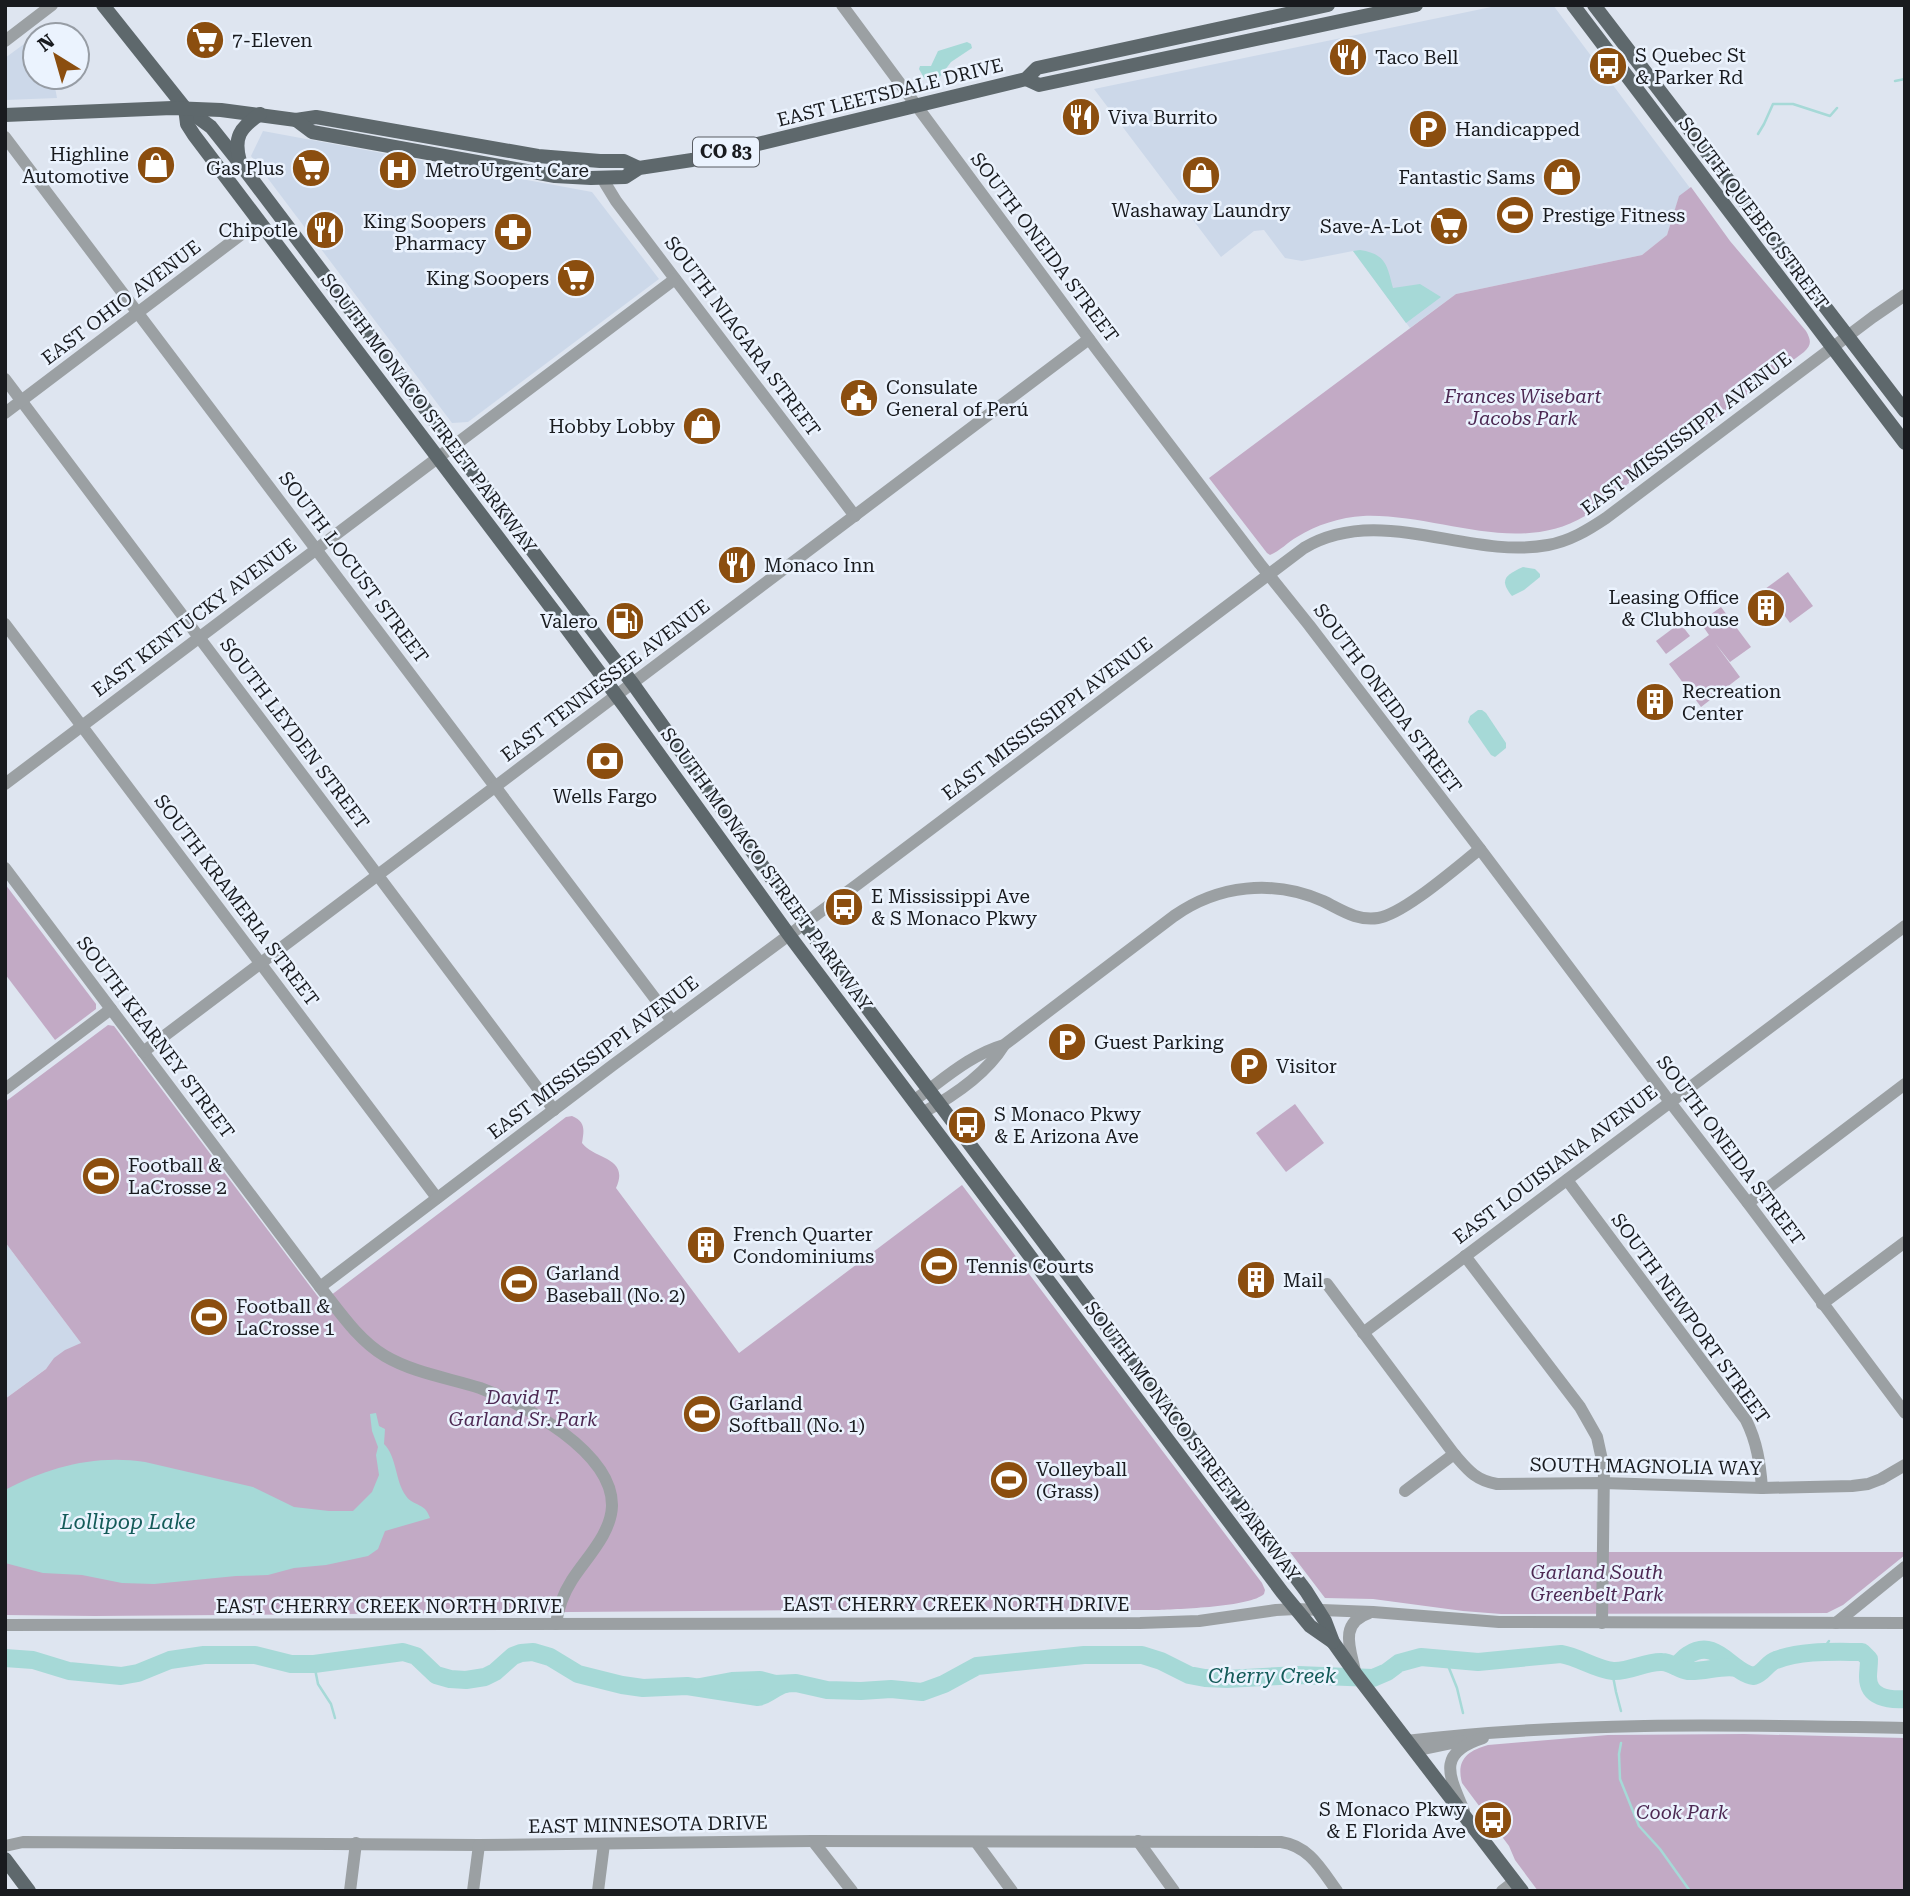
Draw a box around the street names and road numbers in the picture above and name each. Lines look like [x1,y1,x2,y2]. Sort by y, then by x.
street label: EAST LEETSDALE DRIVE [775,53,1006,132]
street label: SOUTH QUEBEC STREET [1674,112,1834,314]
road number: CO 83 [693,138,759,167]
street label: SOUTH ONEIDA STREET [966,148,1123,347]
street label: SOUTH NIAGARA STREET [660,232,825,441]
street label: EAST OHIO AVENUE [37,235,205,370]
street label: SOUTH MONACO STREET PARKWAY [316,269,541,558]
street label: EAST MISSISSIPPI AVENUE [1577,347,1796,520]
street label: SOUTH LOCUST STREET [274,467,433,668]
street label: EAST KENTUCKY AVENUE [88,533,301,702]
street label: EAST TENNESSEE AVENUE [496,594,714,766]
street label: SOUTH ONEIDA STREET [1309,599,1466,798]
street label: EAST MISSISSIPPI AVENUE [938,632,1157,805]
street label: SOUTH LEYDEN STREET [215,633,374,833]
street label: SOUTH MONACO STREET PARKWAY [656,723,877,1015]
street label: SOUTH KRAMERIA STREET [150,790,324,1011]
street label: SOUTH KEARNEY STREET [72,932,239,1143]
street label: EAST MISSISSIPPI AVENUE [484,971,703,1144]
street label: SOUTH ONEIDA STREET [1652,1051,1809,1250]
street label: EAST LOUISIANA AVENUE [1449,1080,1662,1249]
street label: SOUTH NEWPORT STREET [1607,1209,1775,1428]
street label: SOUTH MONACO STREET PARKWAY [1080,1297,1305,1586]
street label: SOUTH MAGNOLIA WAY [1530,1453,1762,1480]
street label: EAST CHERRY CREEK NORTH DRIVE [783,1593,1129,1616]
street label: EAST CHERRY CREEK NORTH DRIVE [216,1595,562,1618]
street label: EAST MINNESOTA DRIVE [528,1811,768,1838]

